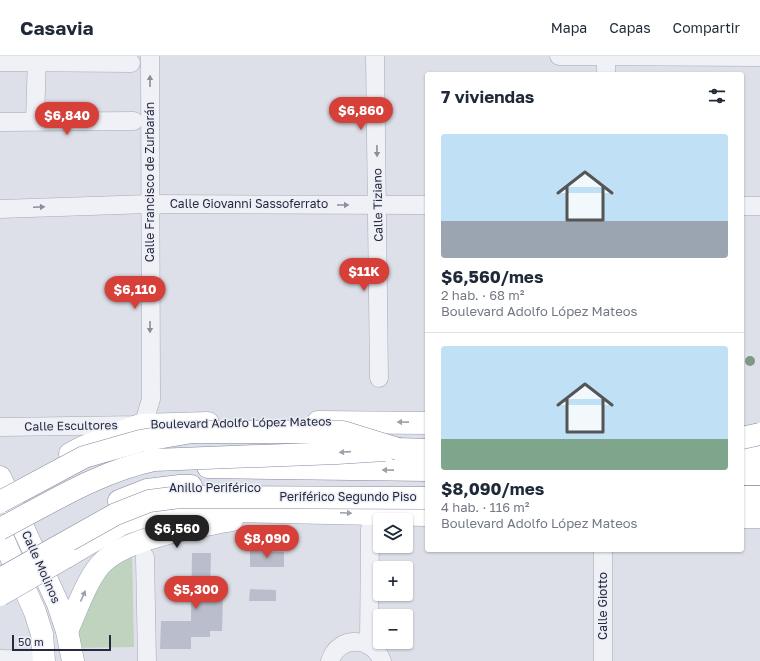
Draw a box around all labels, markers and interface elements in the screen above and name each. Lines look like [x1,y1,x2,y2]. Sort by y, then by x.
text: Casavia [20,16,94,39]
text: Mapa [551,19,587,36]
text: Capas [609,19,651,36]
text: Compartir [673,19,740,36]
one-way arrow [147,74,153,87]
icon: filters [706,85,728,107]
text: 7 viviendas [441,86,534,107]
pin: $6,860 [328,97,394,131]
pin: $6,840 [34,102,100,136]
street label: Calle Francisco de Zurbarán [142,102,157,262]
text: $6,860 [338,102,384,118]
text: $6,840 [44,107,90,123]
one-way arrow [374,145,380,158]
icon: home [549,160,621,232]
street label: Calle Tiziano [369,168,386,242]
street label: Calle Giovanni Sassoferrato [170,196,328,211]
one-way arrow [337,202,350,208]
one-way arrow [33,204,45,211]
pin: $11K [340,258,388,292]
text: $11K [348,263,380,279]
text: $6,560/mes [441,266,543,287]
pin: $6,110 [102,276,168,310]
text: $6,110 [114,281,156,297]
text: 2 hab. · 68 m² [441,287,524,303]
text: Boulevard Adolfo López Mateos [441,303,637,319]
one-way arrow [147,321,153,334]
icon: home [549,372,621,444]
street label: Boulevard Adolfo López Mateos [150,413,332,432]
street label: Calle Escultores [24,417,118,434]
one-way arrow [396,419,409,425]
one-way arrow [339,449,351,456]
one-way arrow [381,467,394,473]
text: $8,090/mes [441,478,544,499]
street label: Anillo Periférico [169,480,261,495]
street label: Periférico Segundo Piso [279,489,417,504]
text: 4 hab. · 116 m² [441,499,529,515]
one-way arrow [340,510,353,516]
map controls [373,513,413,649]
button: layers [373,513,413,553]
pin: $6,560 [144,515,210,549]
text: Boulevard Adolfo López Mateos [441,515,637,531]
text: $6,560 [154,520,200,536]
pin: $8,090 [234,525,300,559]
street label: Calle Molinos [19,528,64,605]
text: $8,090 [244,530,290,546]
button: + [373,561,413,601]
street label: Calle Giotto [595,572,610,640]
pin: $5,300 [163,576,229,610]
text: $5,300 [173,581,219,597]
one-way arrow [80,590,86,601]
button: − [373,609,413,649]
scale bar [12,633,111,652]
text: 50 m [18,635,44,648]

